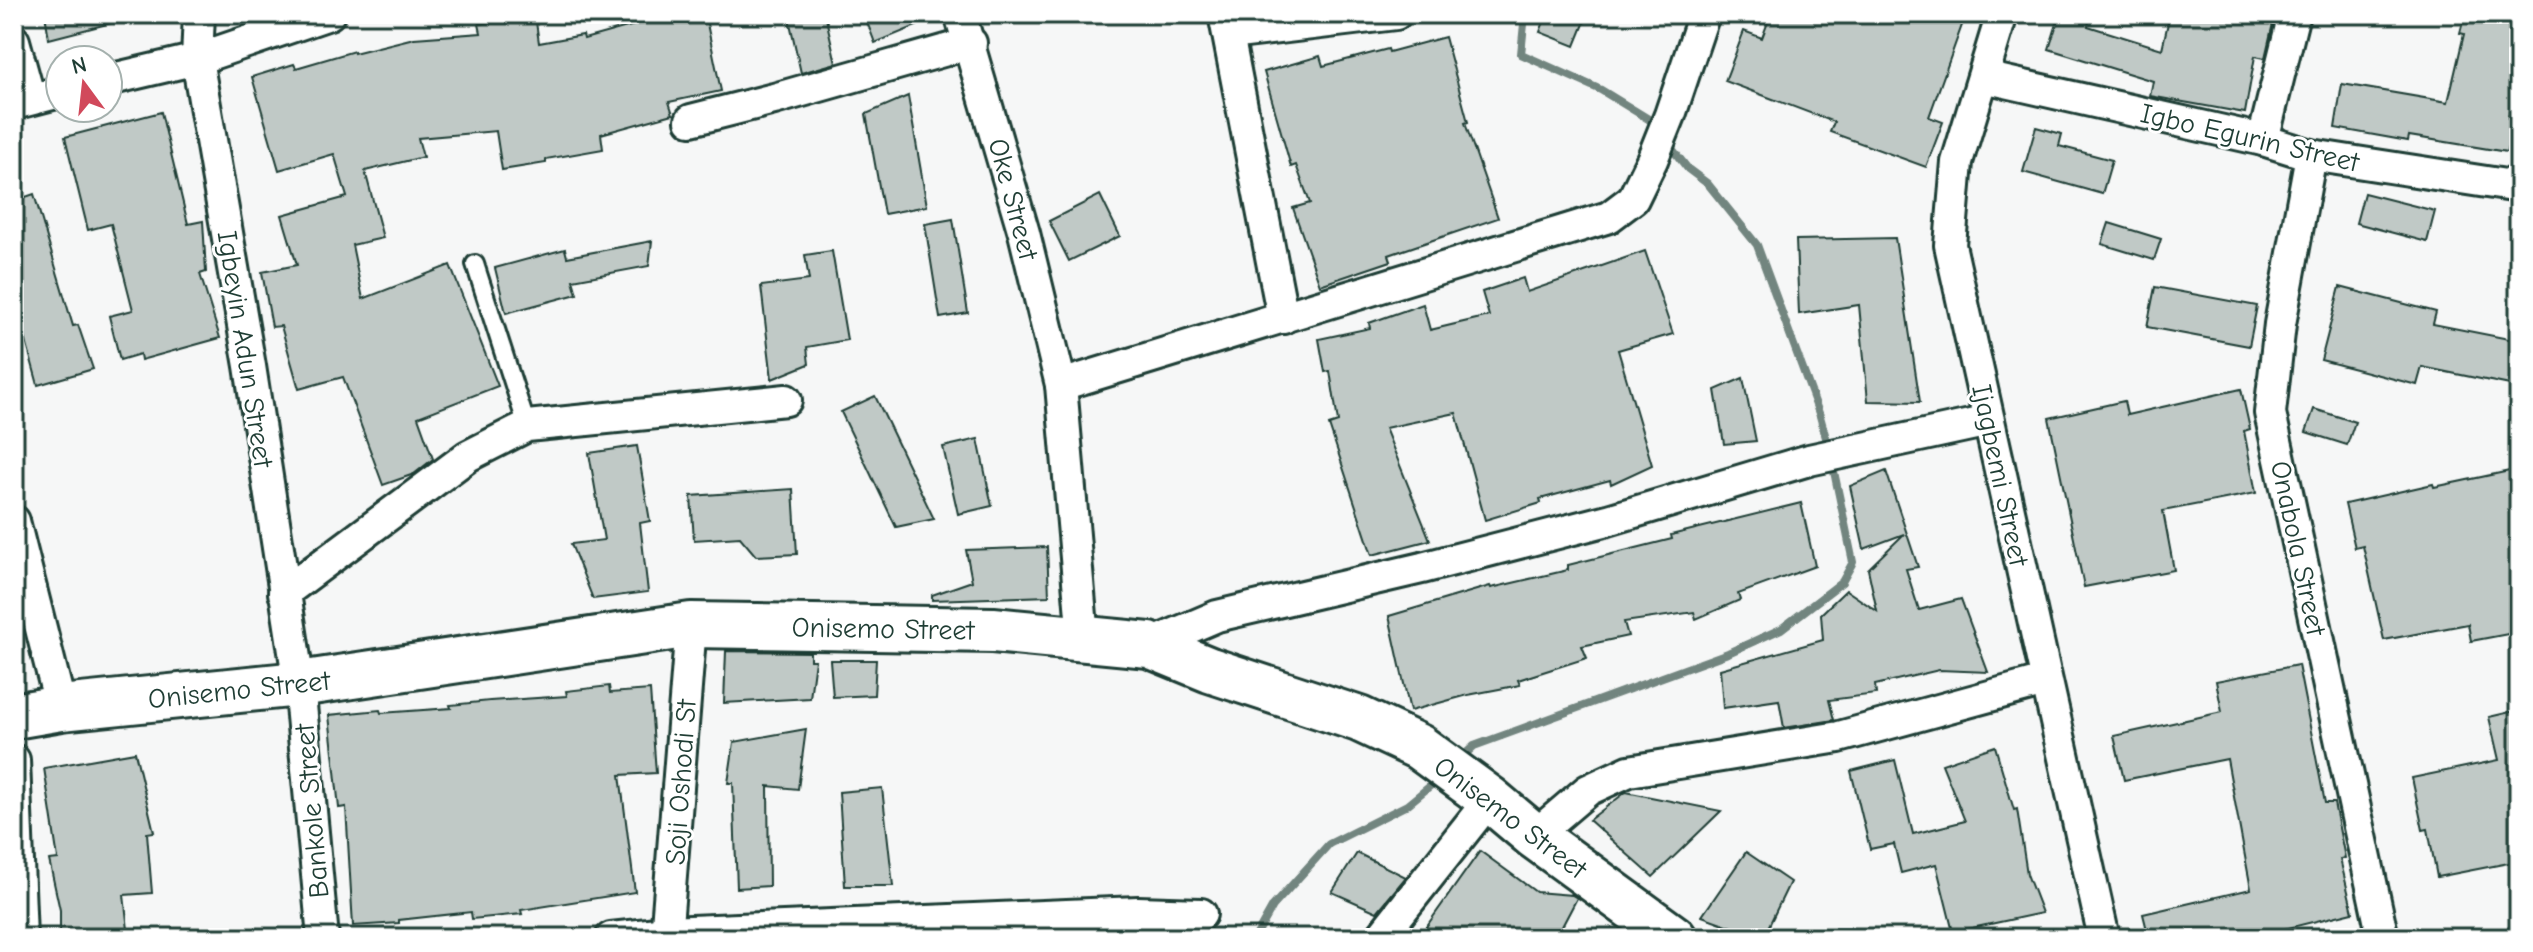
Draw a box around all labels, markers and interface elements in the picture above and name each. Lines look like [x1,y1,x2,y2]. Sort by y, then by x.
north arrow [44,44,124,124]
text: N [69,51,89,80]
street label: Igbo Egurin Street [2137,97,2363,179]
street label: Oke Street [981,135,1045,264]
street label: Igbeyin Adun Street [211,229,280,471]
street label: Ijagbemi Street [1965,381,2035,570]
street label: Onabola Street [2264,458,2332,639]
street label: Onisemo Street [791,611,976,647]
street label: Onisemo Street [146,664,333,715]
street label: Soji Oshodi St [659,697,703,866]
street label: Bankole Street [288,722,336,899]
street label: Onisemo Street [1428,750,1594,886]

